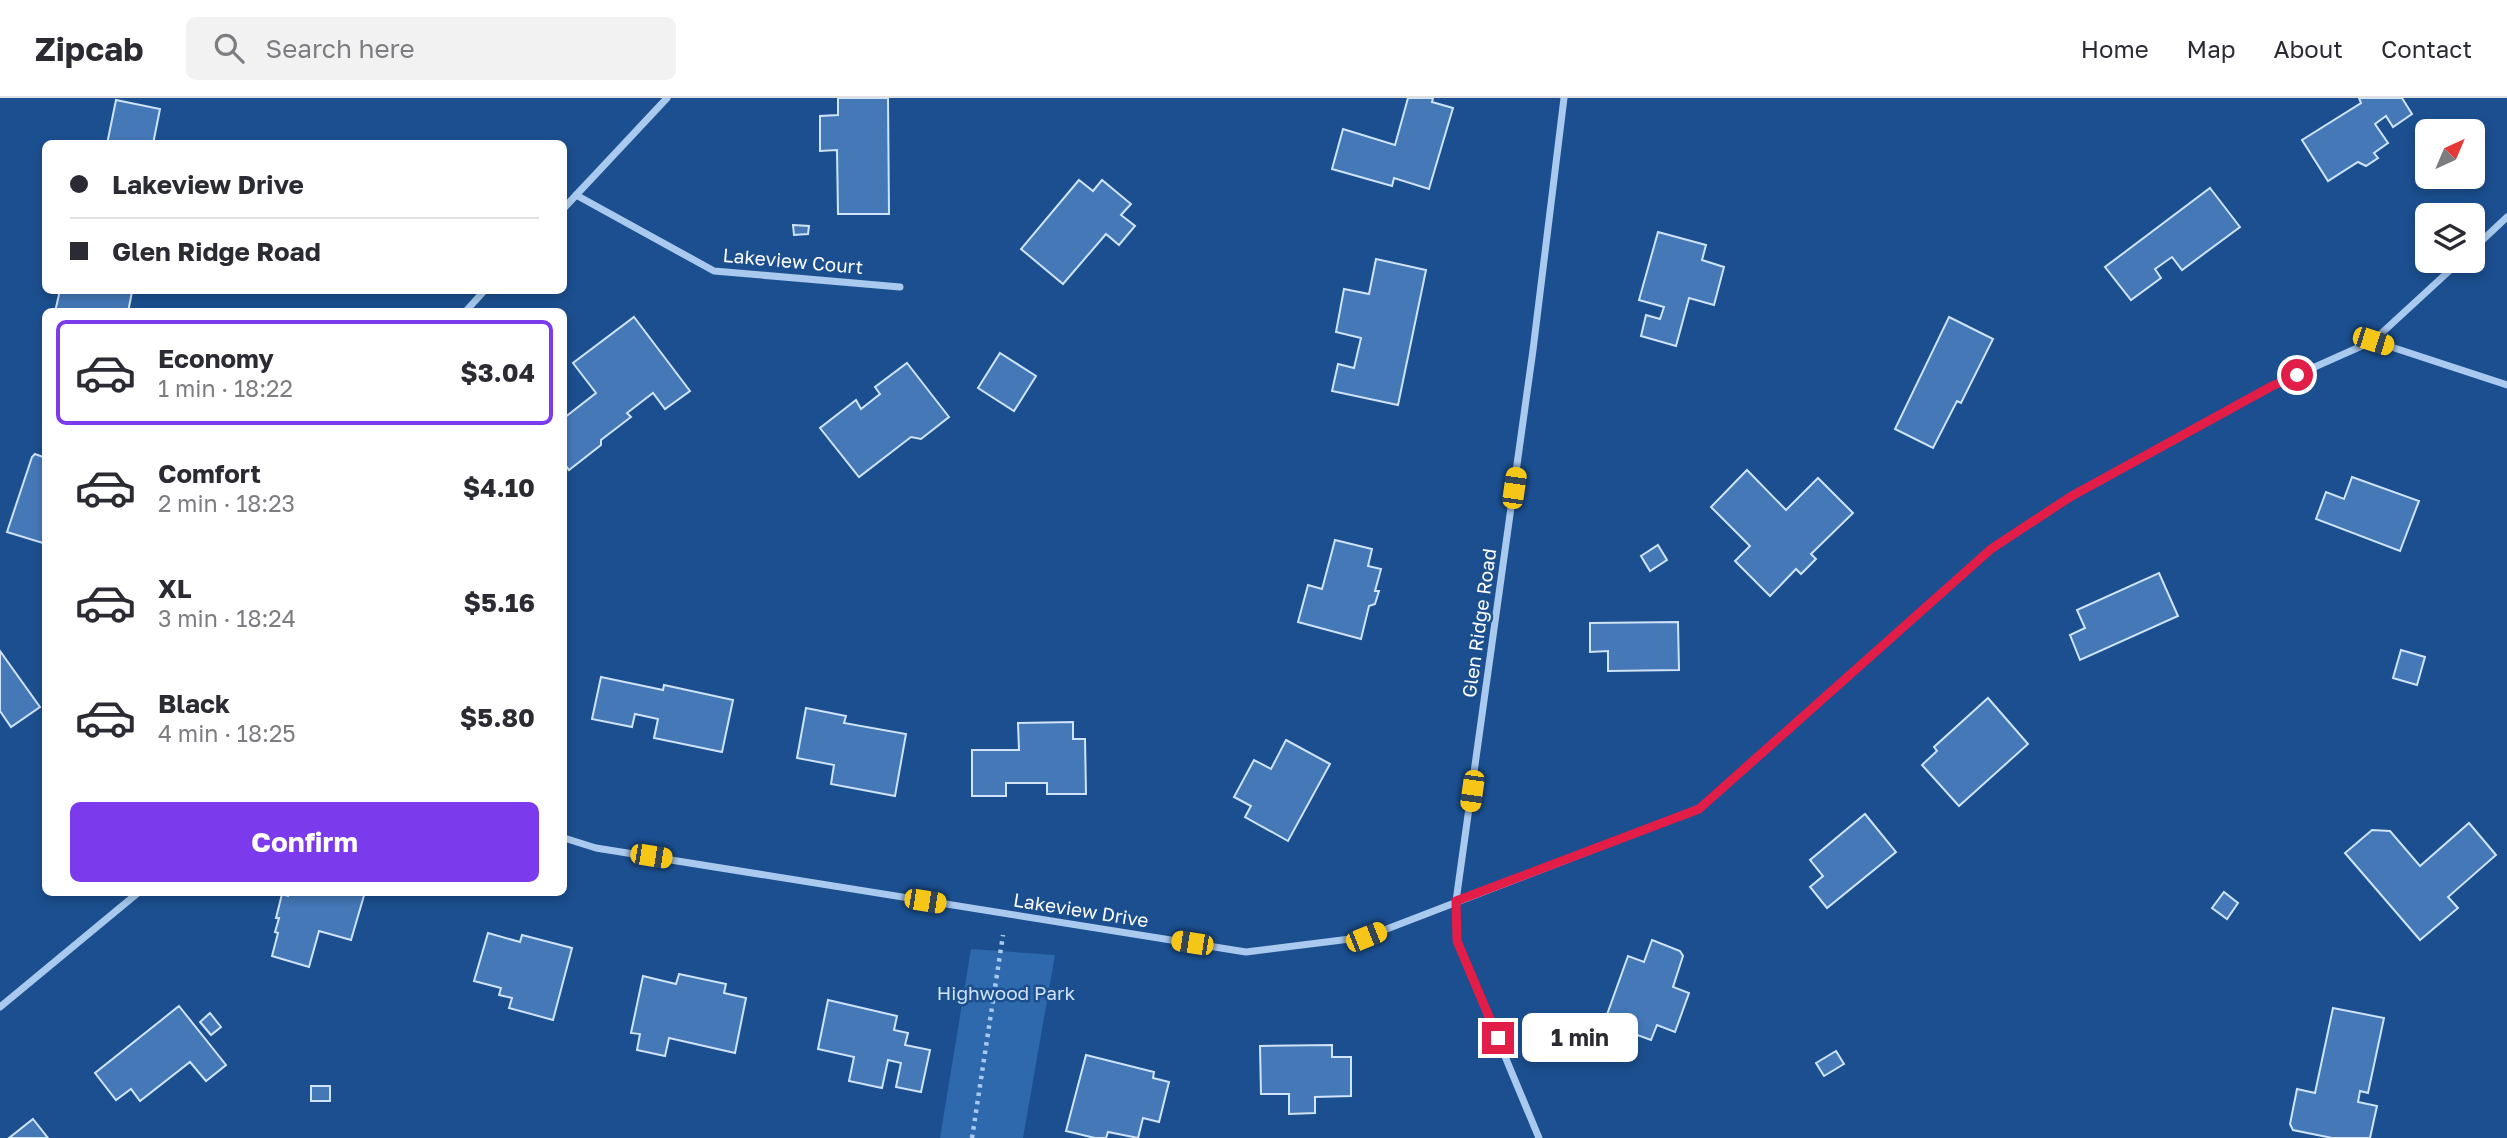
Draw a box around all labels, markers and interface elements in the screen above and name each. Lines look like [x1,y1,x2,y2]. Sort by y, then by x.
search box [186,17,676,80]
text: Zipcab [35,29,144,68]
icon: search [210,29,248,67]
text: Search here [266,33,415,64]
text: Home [2081,34,2149,63]
text: Map [2187,34,2236,63]
text: About [2274,34,2343,63]
text: Contact [2381,34,2472,63]
north arrow [2415,119,2485,189]
map controls [2415,119,2485,273]
text: Lakeview Drive [112,169,304,200]
button: layers [2415,203,2485,273]
text: Glen Ridge Road [112,236,321,267]
street label: Lakeview Court [722,243,864,278]
car [2350,325,2397,357]
icon: car [74,341,137,404]
text: Economy [158,343,274,374]
text: $3.04 [460,357,535,388]
route start [2281,359,2313,391]
text: 1 min · 18:22 [158,374,293,402]
icon: car [74,456,137,519]
text: Comfort [158,458,261,489]
car [1501,466,1528,510]
text: $4.10 [463,472,535,503]
text: 2 min · 18:23 [158,489,295,517]
street label: Glen Ridge Road [1457,547,1500,699]
icon: car [74,571,137,634]
text: XL [158,573,192,604]
text: $5.16 [463,587,535,618]
text: 3 min · 18:24 [158,604,296,632]
icon: car [74,686,137,749]
text: Black [158,688,230,719]
text: $5.80 [460,702,535,733]
text: 4 min · 18:25 [158,719,296,747]
car [1459,769,1486,813]
button: Confirm [70,802,539,882]
car [629,842,674,870]
car [903,887,948,915]
street label: Lakeview Drive [1012,887,1150,932]
car [1343,919,1390,955]
car [1170,929,1215,957]
park label: Highwood Park [937,981,1075,1004]
callout: 1 min [1522,1014,1638,1062]
route end [1482,1022,1514,1054]
text: 1 min [1551,1023,1609,1051]

